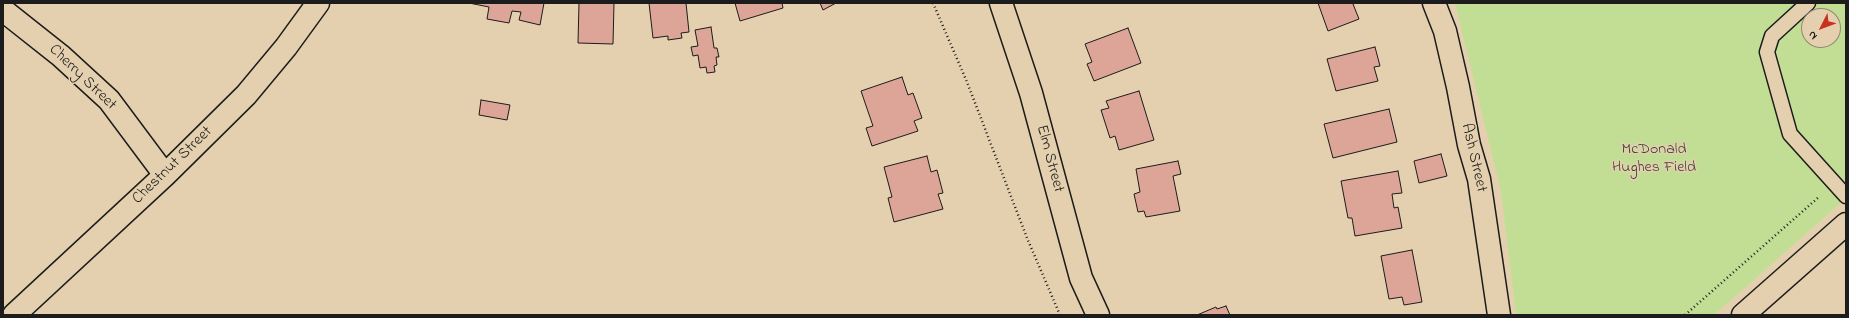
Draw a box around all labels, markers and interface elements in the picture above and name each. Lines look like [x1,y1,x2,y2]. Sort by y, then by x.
north arrow [1801,8,1841,48]
text: N [1804,27,1821,43]
street label: Cherry Street [44,41,120,115]
street label: Ash Street [1456,122,1490,194]
street label: Chestnut Street [129,123,217,209]
street label: Elm Street [1031,123,1067,195]
park label: McDonald Hughes Field [1612,140,1696,178]

